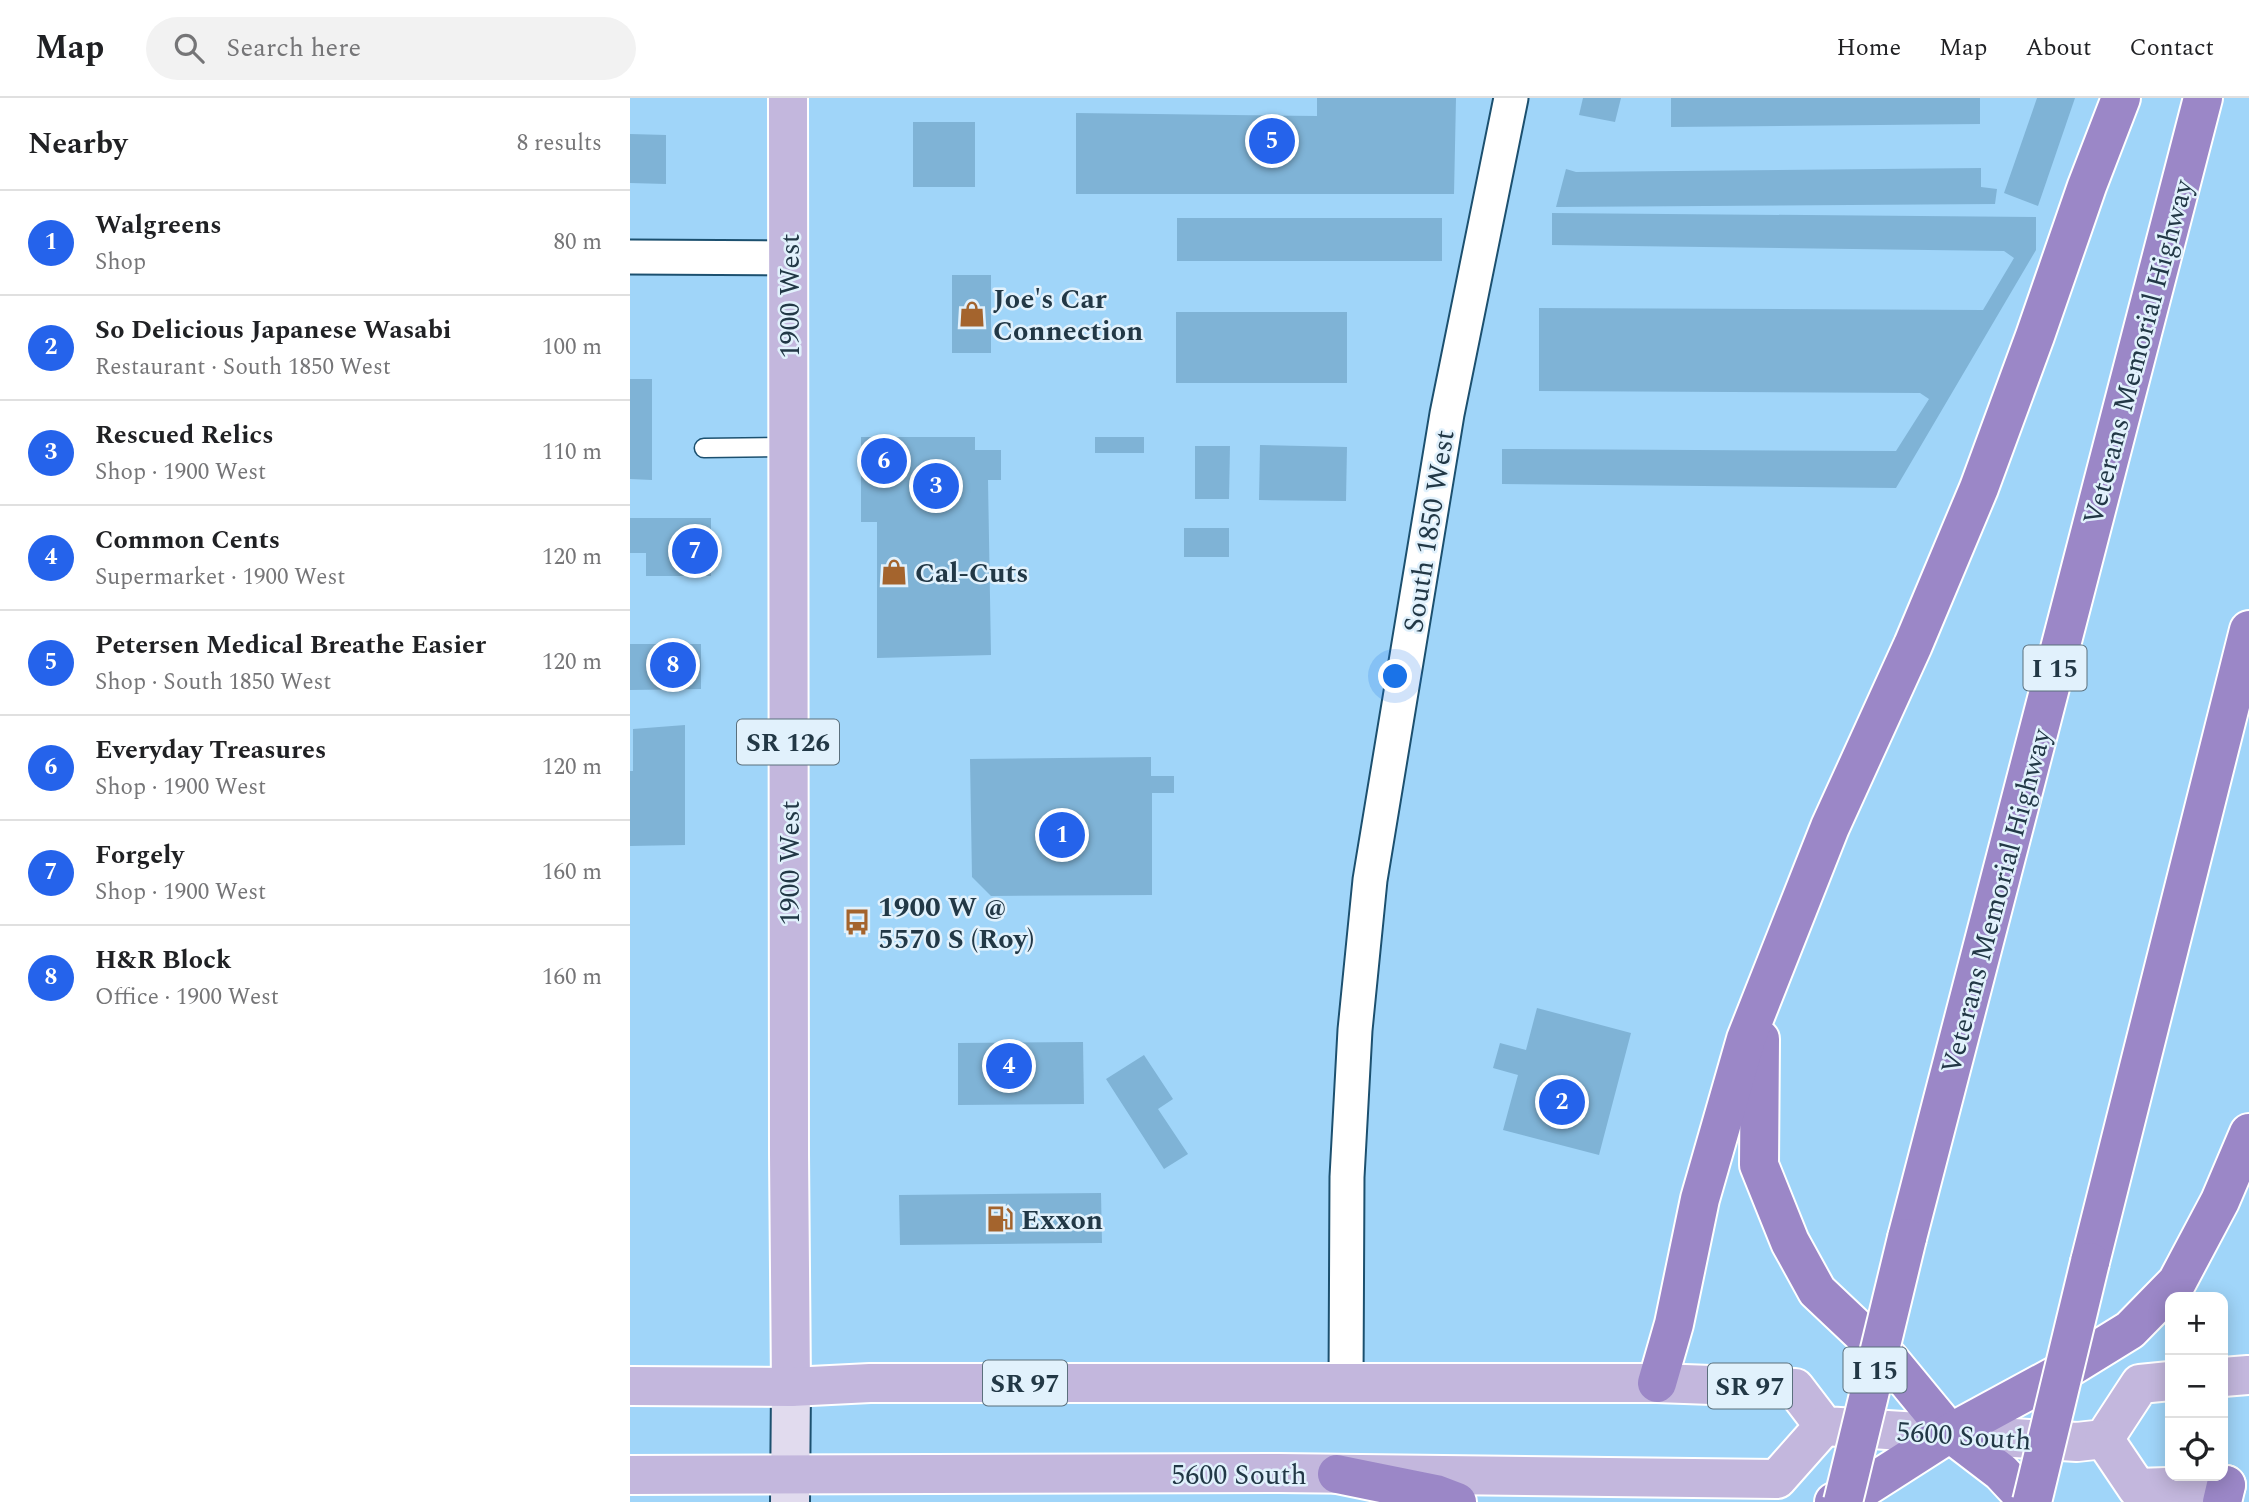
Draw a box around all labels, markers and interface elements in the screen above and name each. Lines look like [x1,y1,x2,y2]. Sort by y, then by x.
search box [146,17,636,80]
text: Map [35,23,104,73]
text: Search here [226,28,361,68]
icon: search [170,29,208,67]
text: Home [1836,30,1901,66]
text: Map [1939,30,1987,66]
text: About [2025,30,2091,66]
text: Contact [2129,30,2214,66]
pin: 5 [1249,115,1295,167]
text: Nearby [28,121,127,167]
text: 8 results [517,126,602,161]
street label: Veterans Memorial Highway [2072,174,2206,530]
text: Walgreens [95,205,222,245]
text: 1 [45,225,57,260]
text: 80 m [553,225,602,260]
street label: 1900 West [769,233,812,359]
text: Shop [95,245,146,280]
place label: Joe's Car Connection [993,278,1143,353]
shop icon: Joe's Car Connection [957,299,987,329]
text: So Delicious Japanese Wasabi [95,310,451,350]
text: 2 [45,330,57,365]
text: 100 m [542,330,602,365]
text: Restaurant · South 1850 West [95,350,391,385]
text: Rescued Relics [95,415,274,455]
street label: South 1850 West [1392,427,1467,636]
text: 3 [45,435,57,470]
text: 110 m [542,435,602,470]
pin: 6 [861,435,907,487]
text: Shop · 1900 West [95,455,266,490]
pin: 3 [913,460,959,512]
text: Common Cents [95,520,280,560]
pin: 7 [672,525,718,577]
text: 4 [45,540,57,575]
text: 120 m [542,540,602,575]
place label: Cal-Cuts [915,552,1029,595]
shop icon: Cal-Cuts [879,557,909,587]
text: Supermarket · 1900 West [95,560,345,595]
text: Petersen Medical Breathe Easier [95,625,486,665]
pin: 8 [650,639,696,691]
text: 5 [45,645,57,680]
text: 120 m [542,645,602,680]
road number: I 15 [2024,646,2086,690]
your location [1378,659,1412,693]
text: Shop · South 1850 West [95,665,331,700]
road number: SR 126 [737,720,839,764]
street label: Veterans Memorial Highway [1930,723,2064,1079]
text: Everyday Treasures [95,730,326,770]
text: 6 [45,750,57,785]
text: 120 m [542,750,602,785]
text: Shop · 1900 West [95,770,266,805]
street label: 1900 West [769,800,812,926]
pin: 1 [1039,809,1085,861]
text: Forgely [95,835,184,875]
text: 7 [45,855,57,890]
text: 160 m [542,855,602,890]
text: Shop · 1900 West [95,875,266,910]
place label: 1900 W @ 5570 S (Roy) [878,886,1034,961]
bus stop icon: 1900 W @ 5570 S (Roy) [842,907,872,937]
text: H&R Block [95,940,231,980]
text: 8 [45,960,57,995]
text: 160 m [542,960,602,995]
text: Office · 1900 West [95,980,279,1015]
pin: 4 [986,1040,1032,1092]
pin: 2 [1539,1076,1585,1128]
place label: Exxon [1021,1199,1103,1242]
fuel station icon: Exxon [985,1204,1015,1234]
map controls [2165,1292,2228,1481]
button: + [2165,1292,2228,1355]
road number: I 15 [1844,1348,1906,1392]
button: − [2165,1355,2228,1418]
road number: SR 97 [983,1360,1067,1406]
road number: SR 97 [1708,1364,1792,1408]
street label: 5600 South [1895,1410,2033,1463]
button: locate [2165,1418,2228,1481]
street label: 5600 South [1171,1454,1307,1497]

